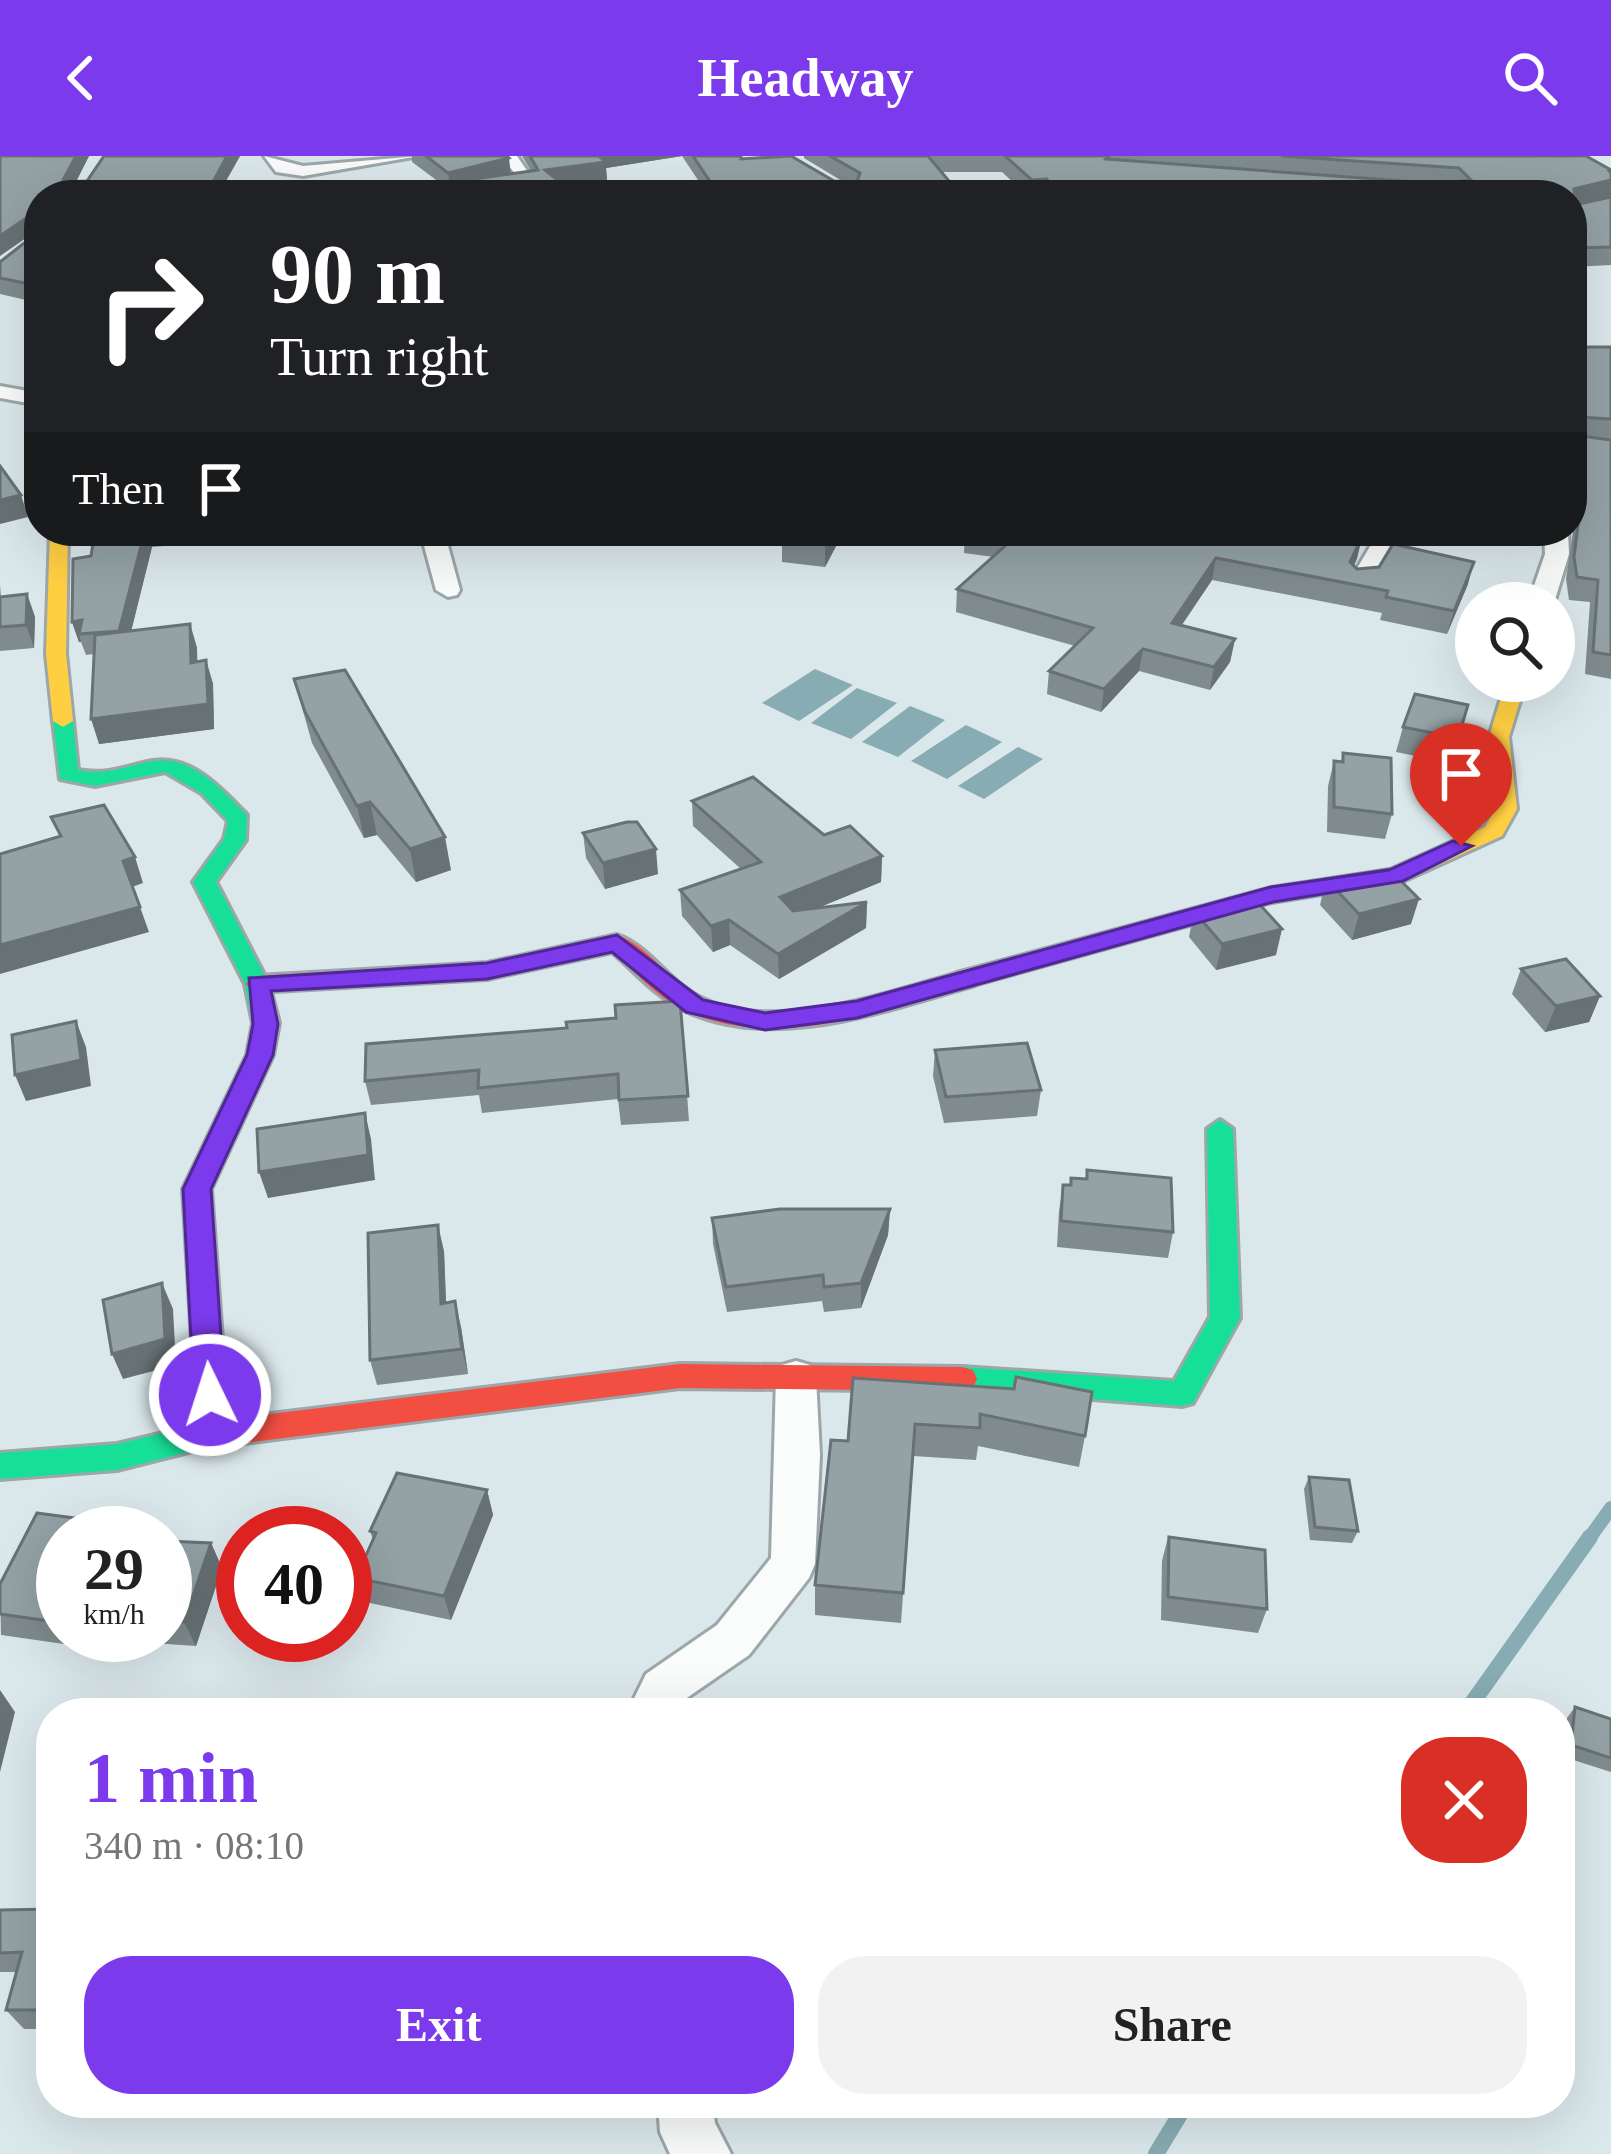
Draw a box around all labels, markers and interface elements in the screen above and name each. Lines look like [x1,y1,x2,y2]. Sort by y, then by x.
icon: back [48,45,114,111]
icon: search [1497,45,1563,111]
text: Headway [698,48,914,108]
icon: right [72,228,228,384]
text: 90 m [270,228,445,321]
text: Turn right [270,327,489,387]
icon: arrive [188,456,254,522]
text: Then [72,464,164,514]
map controls [1455,582,1575,702]
button: search [1455,582,1575,702]
pin [1410,723,1512,846]
icon: arrive [1428,741,1494,807]
position arrow [147,1332,273,1458]
speed limit sign: 40 [216,1506,372,1662]
text: 29 [84,1536,144,1602]
text: km/h [83,1597,145,1630]
button: close [1401,1737,1527,1863]
text: 1 min [84,1738,258,1818]
text: 340 m · 08:10 [84,1824,304,1867]
button: Exit [84,1956,794,2094]
button: Share [818,1956,1527,2094]

